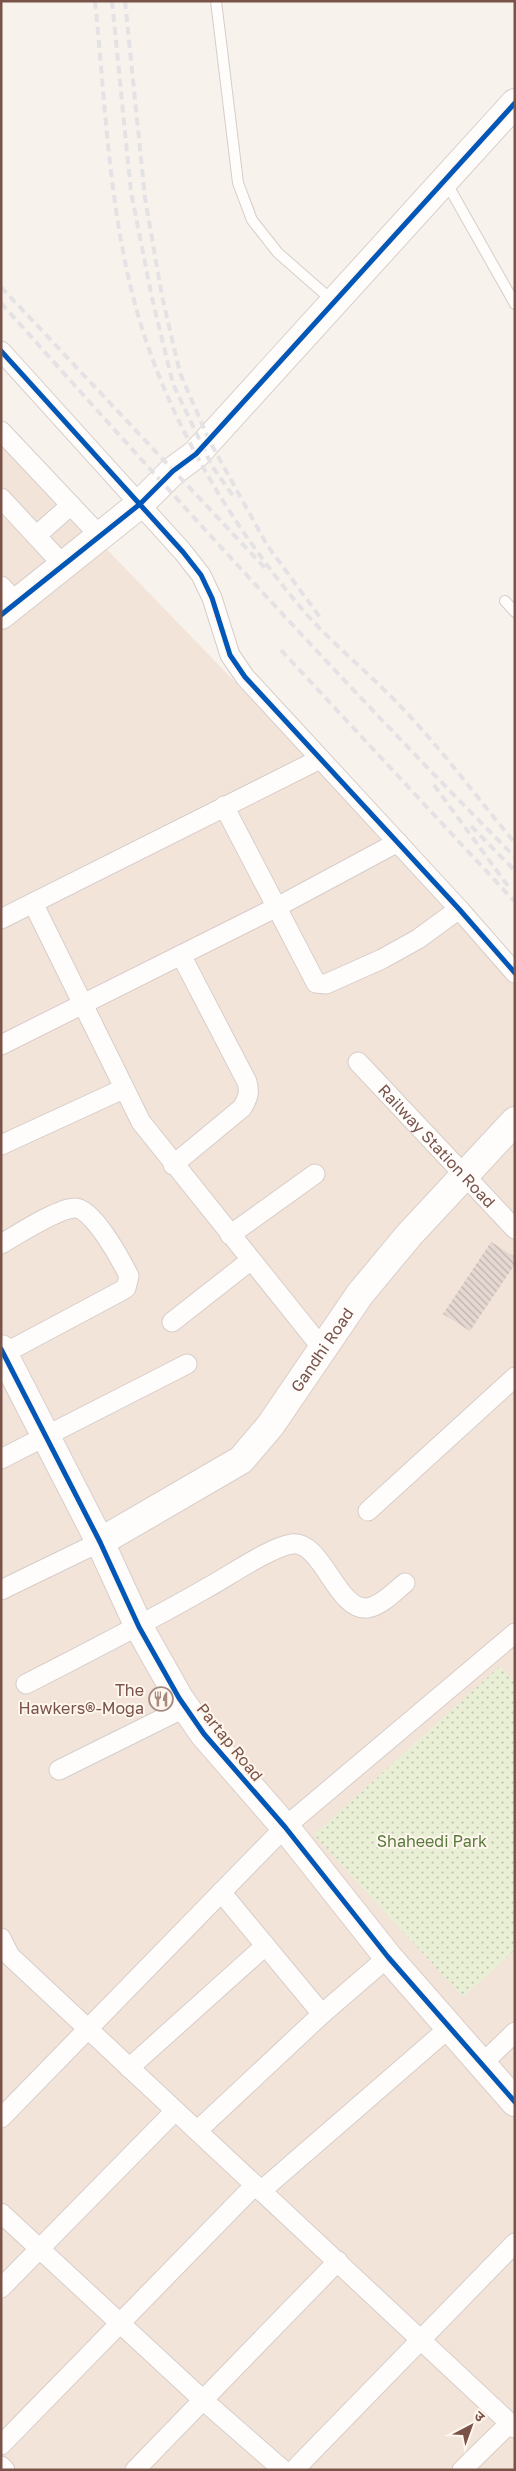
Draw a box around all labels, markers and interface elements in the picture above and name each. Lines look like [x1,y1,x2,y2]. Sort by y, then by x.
street label: Railway Station Road [374,1080,500,1212]
street label: Gandhi Road [286,1304,358,1396]
place label: The Hawkers®-Moga [18,1680,144,1718]
restaurant icon: The Hawkers®-Moga [148,1686,174,1712]
street label: Partap Road [193,1699,267,1785]
park label: Shaheedi Park [377,1831,487,1851]
north arrow [446,2401,496,2451]
text: उ [471,2407,489,2425]

